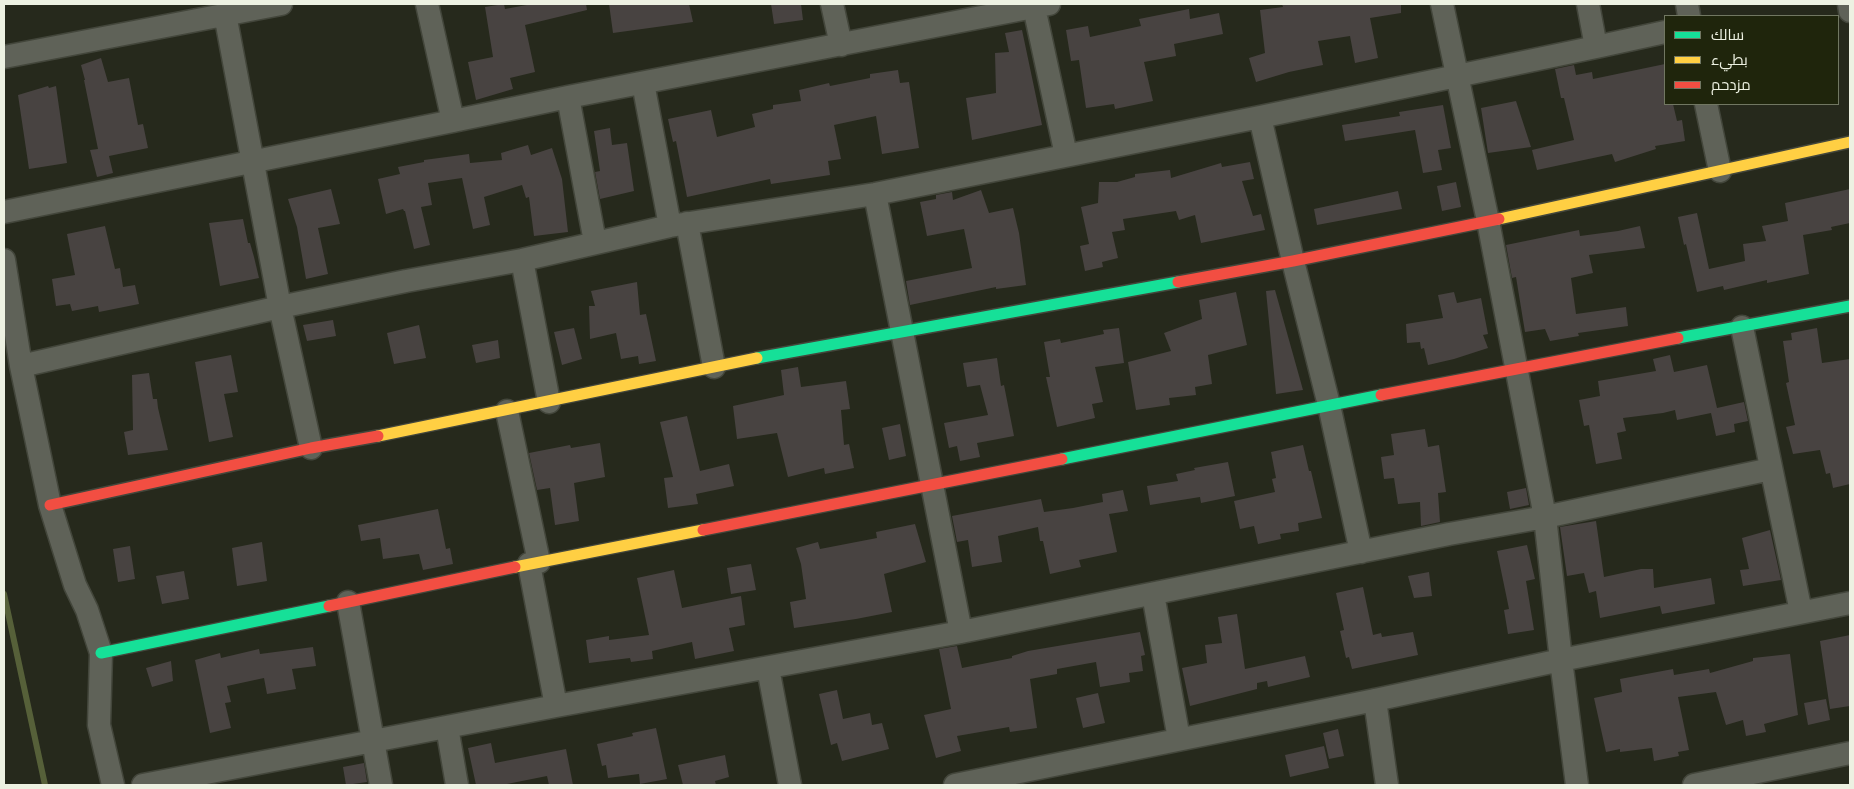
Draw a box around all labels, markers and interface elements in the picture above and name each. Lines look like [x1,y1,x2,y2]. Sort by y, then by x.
legend [1664,15,1839,105]
text: سالك [1711,26,1744,43]
text: بطيء [1711,51,1748,68]
text: مزدحم [1711,76,1751,93]

